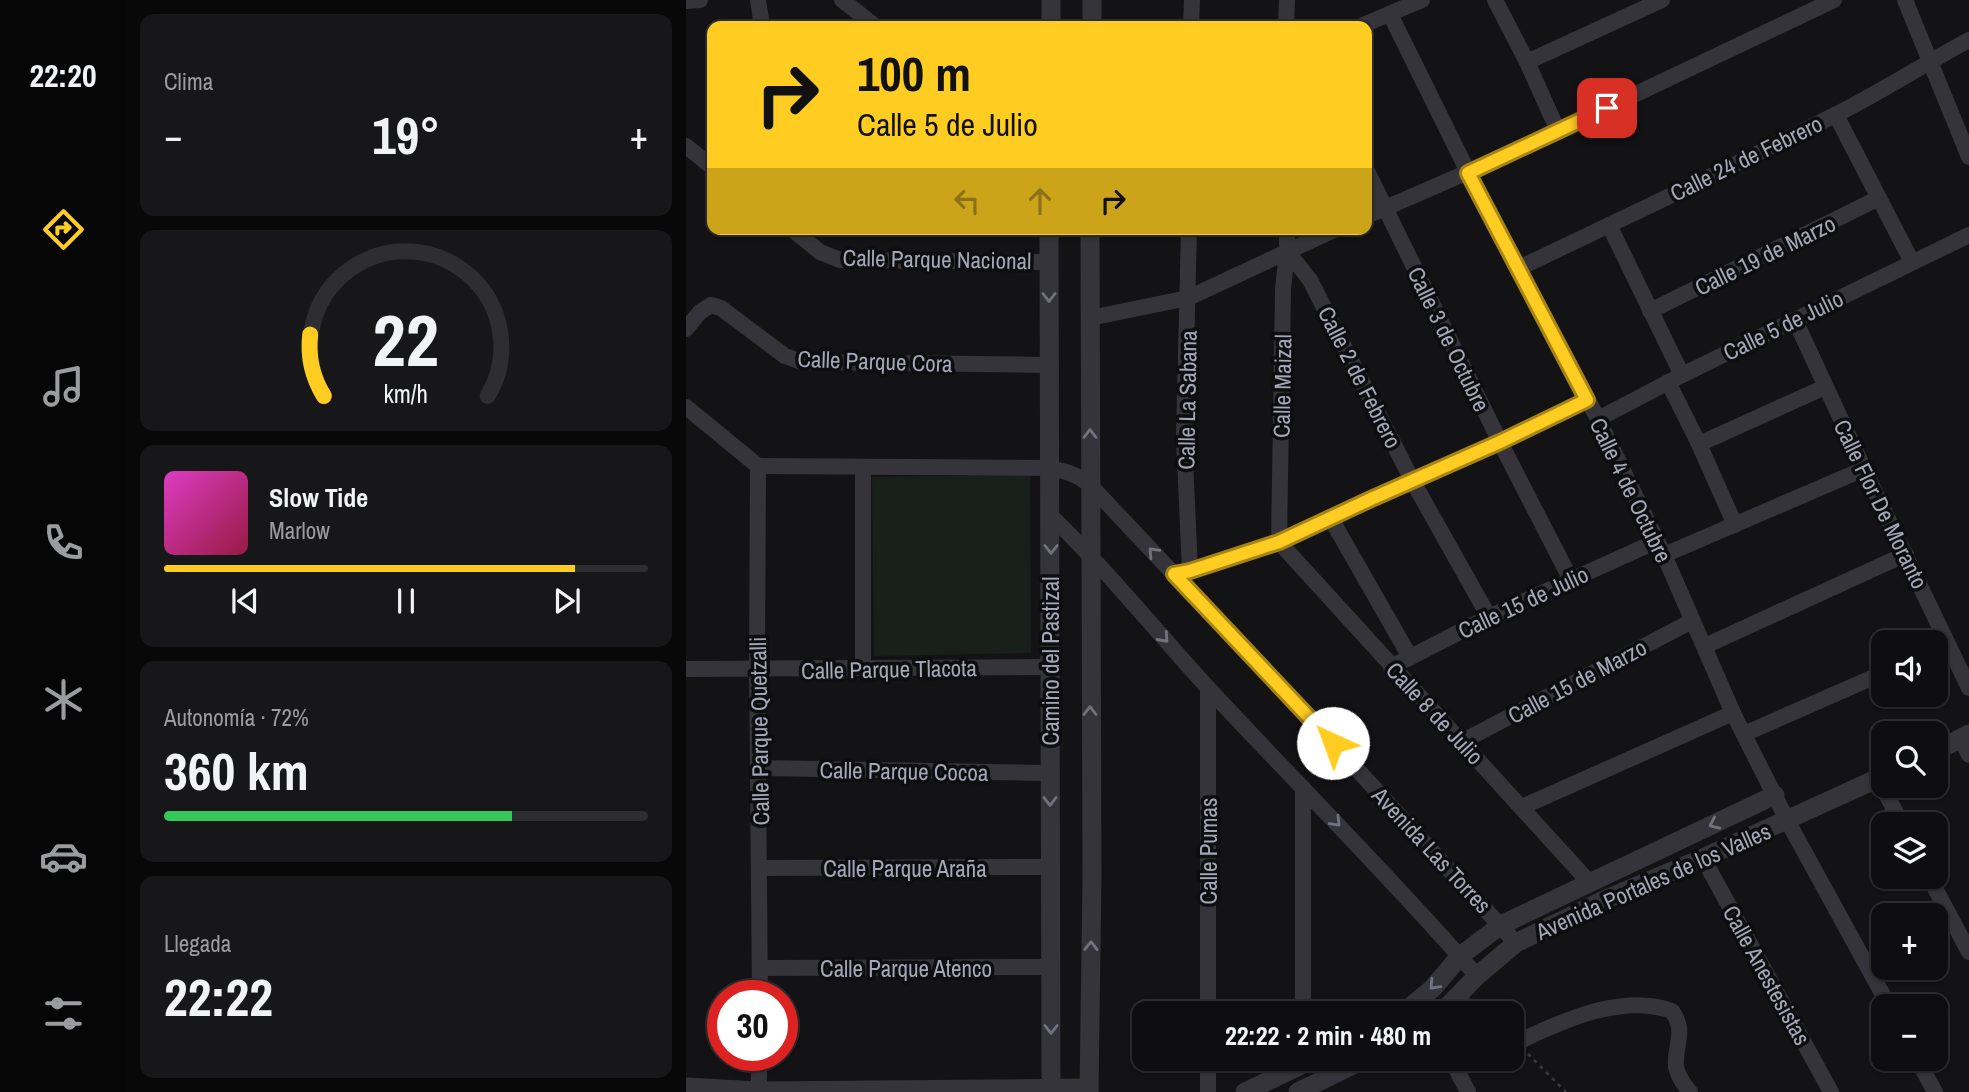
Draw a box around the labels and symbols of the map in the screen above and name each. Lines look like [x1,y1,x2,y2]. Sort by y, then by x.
pin [1577,78,1637,138]
street label: Calle 24 de Febrero [1665,108,1827,208]
street label: Calle 19 de Marzo [1689,208,1841,302]
street label: Calle Parque Nacional [842,242,1032,276]
street label: Calle 3 de Octubre [1401,262,1497,416]
street label: Calle 5 de Julio [1718,283,1848,367]
one-way arrow [1041,293,1057,303]
street label: Calle 2 de Febrero [1311,301,1409,453]
street label: Calle La Sabana [1170,330,1204,470]
street label: Calle Maizal [1266,334,1298,438]
street label: Calle Parque Cora [797,343,954,379]
street label: Calle 4 de Octubre [1583,413,1679,567]
street label: Calle Flor De Moranto [1827,414,1935,594]
one-way arrow [1082,428,1098,439]
one-way arrow [1043,545,1059,555]
one-way arrow [1149,547,1162,560]
street label: Calle 15 de Julio [1453,558,1593,646]
street label: Camino del Pastizal [1035,577,1066,745]
one-way arrow [1155,630,1168,643]
street label: Calle 15 de Marzo [1502,631,1652,731]
street label: Calle Parque Quetzalli [742,636,776,826]
street label: Calle Parque Tlacota [801,652,978,686]
street label: Calle 8 de Julio [1379,655,1491,771]
one-way arrow [1082,705,1098,715]
position arrow [1296,706,1370,780]
street label: Calle Parque Cocoa [819,754,989,788]
street label: Avenida Las Torres [1365,780,1499,920]
one-way arrow [1042,797,1058,807]
street label: Calle Pumas [1193,798,1224,904]
one-way arrow [1327,814,1340,827]
street label: Avenida Portales de los Valles [1530,815,1775,947]
one-way arrow [1708,816,1721,830]
street label: Calle Parque Araña [823,853,987,884]
street label: Calle Anestesistas [1716,900,1818,1050]
one-way arrow [1083,941,1099,951]
street label: Calle Parque Atenco [820,953,992,984]
one-way arrow [1430,977,1443,990]
speed limit sign: 30 [707,980,798,1071]
one-way arrow [1043,1024,1059,1035]

